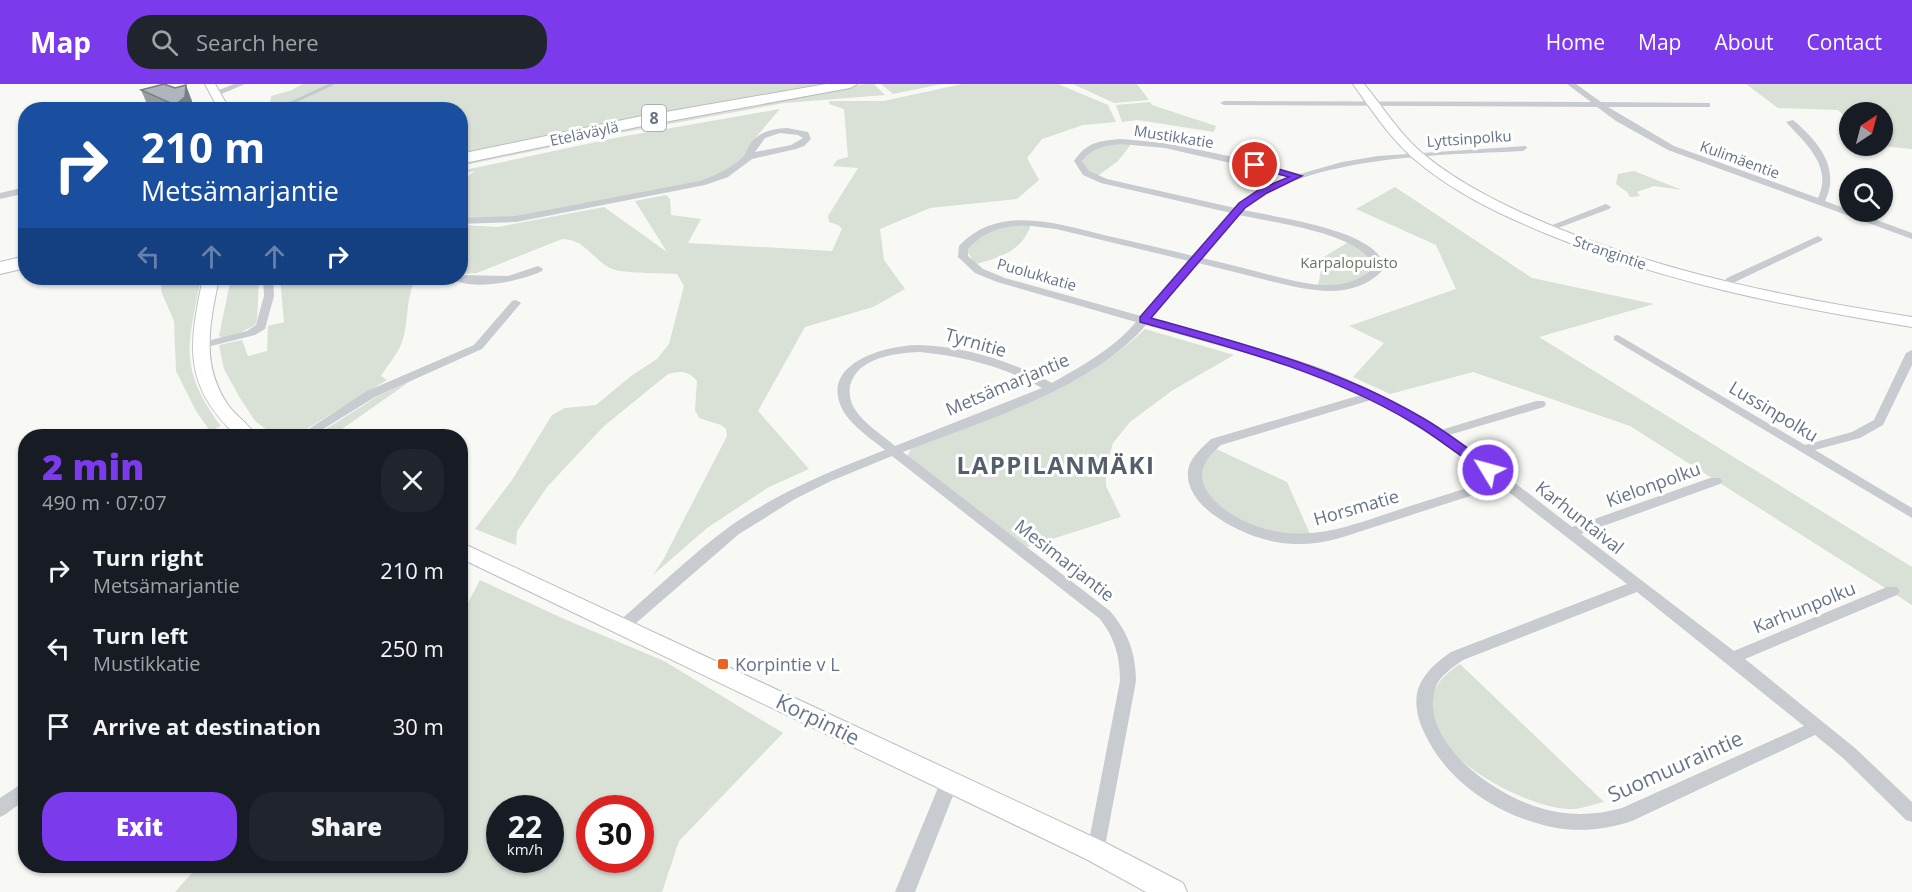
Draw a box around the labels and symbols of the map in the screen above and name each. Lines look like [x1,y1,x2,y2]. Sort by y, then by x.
north arrow [1839,102,1893,156]
road number: 8 [642,105,666,131]
street label: Eteläväylä [548,116,620,150]
street label: Mustikkatie [1133,120,1215,152]
street label: Lyttsinpolku [1426,125,1512,151]
street label: Kulimäentie [1697,135,1783,183]
pin [1229,139,1280,190]
street label: Strangintie [1571,230,1649,274]
park label: Karpalopuisto [1300,252,1398,272]
street label: Puolukkatie [995,253,1079,295]
street label: Tyrnitie [942,322,1010,362]
street label: Metsämarjantie [942,347,1072,421]
street label: Lussinpolku [1725,375,1823,447]
position arrow [1456,438,1520,502]
district label: LAPPILANMÄKI [957,448,1155,481]
street label: Kielonpolku [1602,456,1704,512]
street label: Karhuntaival [1531,475,1629,559]
street label: Horsmatie [1311,483,1401,531]
street label: Mesimarjantie [1010,514,1120,606]
street label: Karhunpolku [1749,576,1859,638]
place label: Korpintie v L [735,652,840,676]
marker: Korpintie v L [716,657,730,671]
street label: Korpintie [772,687,864,751]
street label: Suomuuraintie [1603,724,1747,808]
speed limit sign: 30 [576,795,654,873]

